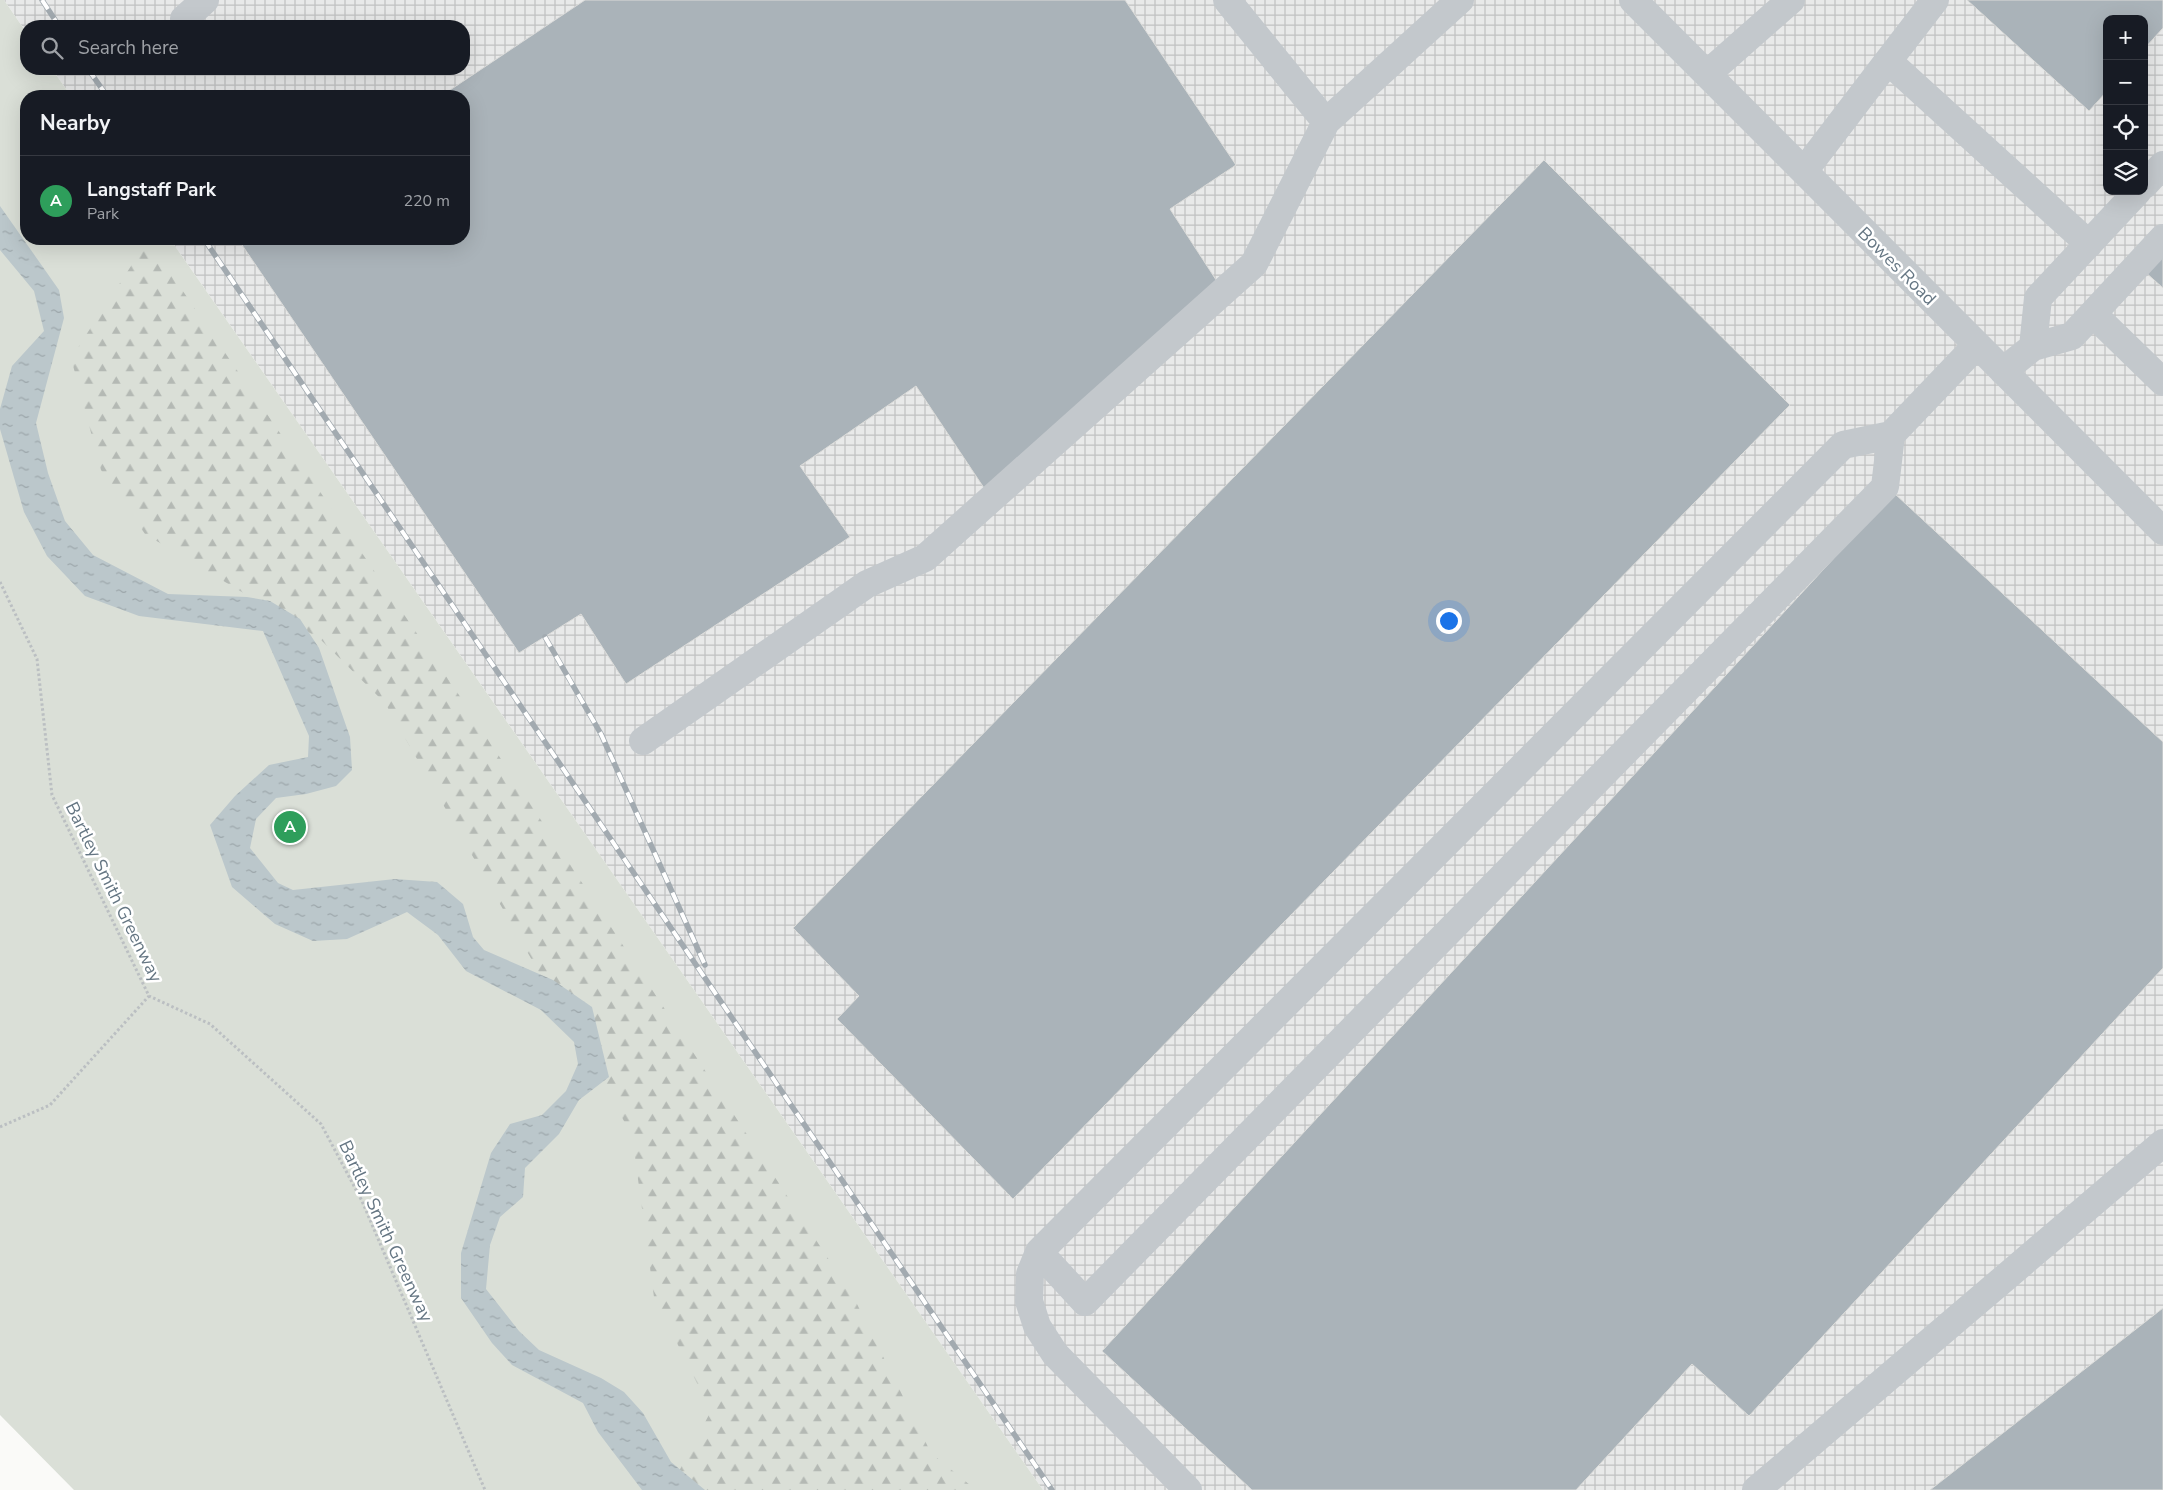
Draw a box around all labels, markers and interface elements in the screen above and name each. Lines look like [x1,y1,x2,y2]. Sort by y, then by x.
map controls [2103,15,2148,195]
button: + [2103,15,2148,60]
search box [20,20,470,75]
icon: search [38,34,66,62]
text: Search here [78,35,179,61]
button: − [2103,60,2148,105]
button: locate [2103,105,2148,150]
text: Nearby [40,109,110,137]
button: layers [2103,150,2148,195]
text: Langstaff Park [87,177,216,203]
text: A [50,190,62,212]
text: 220 m [403,190,450,212]
text: Park [87,203,119,225]
street label: Bowes Road [1853,222,1941,310]
your location [1436,608,1462,634]
street label: Bartley Smith Greenway [60,798,168,987]
pin: A [274,808,306,846]
street label: Bartley Smith Greenway [333,1136,439,1326]

